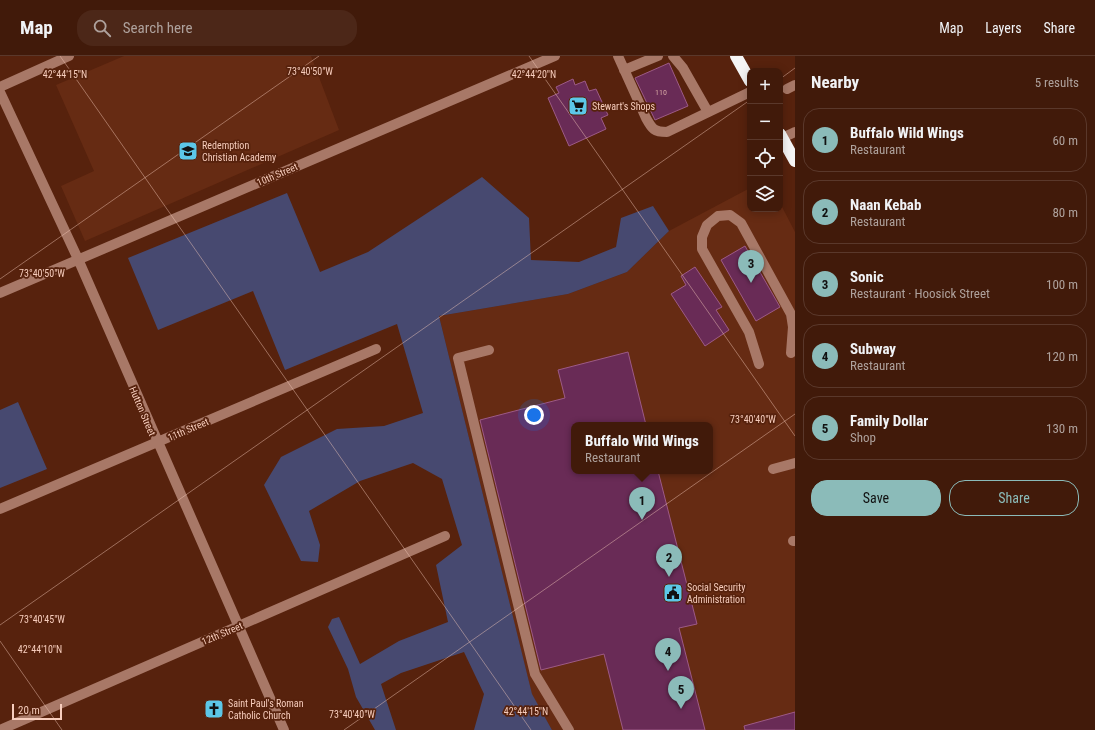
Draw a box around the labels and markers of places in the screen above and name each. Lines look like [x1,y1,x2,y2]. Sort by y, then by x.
supermarket icon: Stewart's Shops [567,95,589,117]
place label: Stewart's Shops [592,101,656,112]
school or university icon: Redemption Christian Academy [177,140,199,162]
place label: Redemption Christian Academy [202,140,276,163]
pin: 3 [738,250,764,283]
pin: 1 [629,487,655,520]
pin: 2 [656,544,682,577]
public building icon: Social Security Administration [662,582,684,604]
place label: Social Security Administration [687,582,745,605]
pin: 4 [655,638,681,671]
pin: 5 [668,676,694,709]
church icon: Saint Paul's Roman Catholic Church [203,698,225,720]
place label: Saint Paul's Roman Catholic Church [228,698,304,721]

